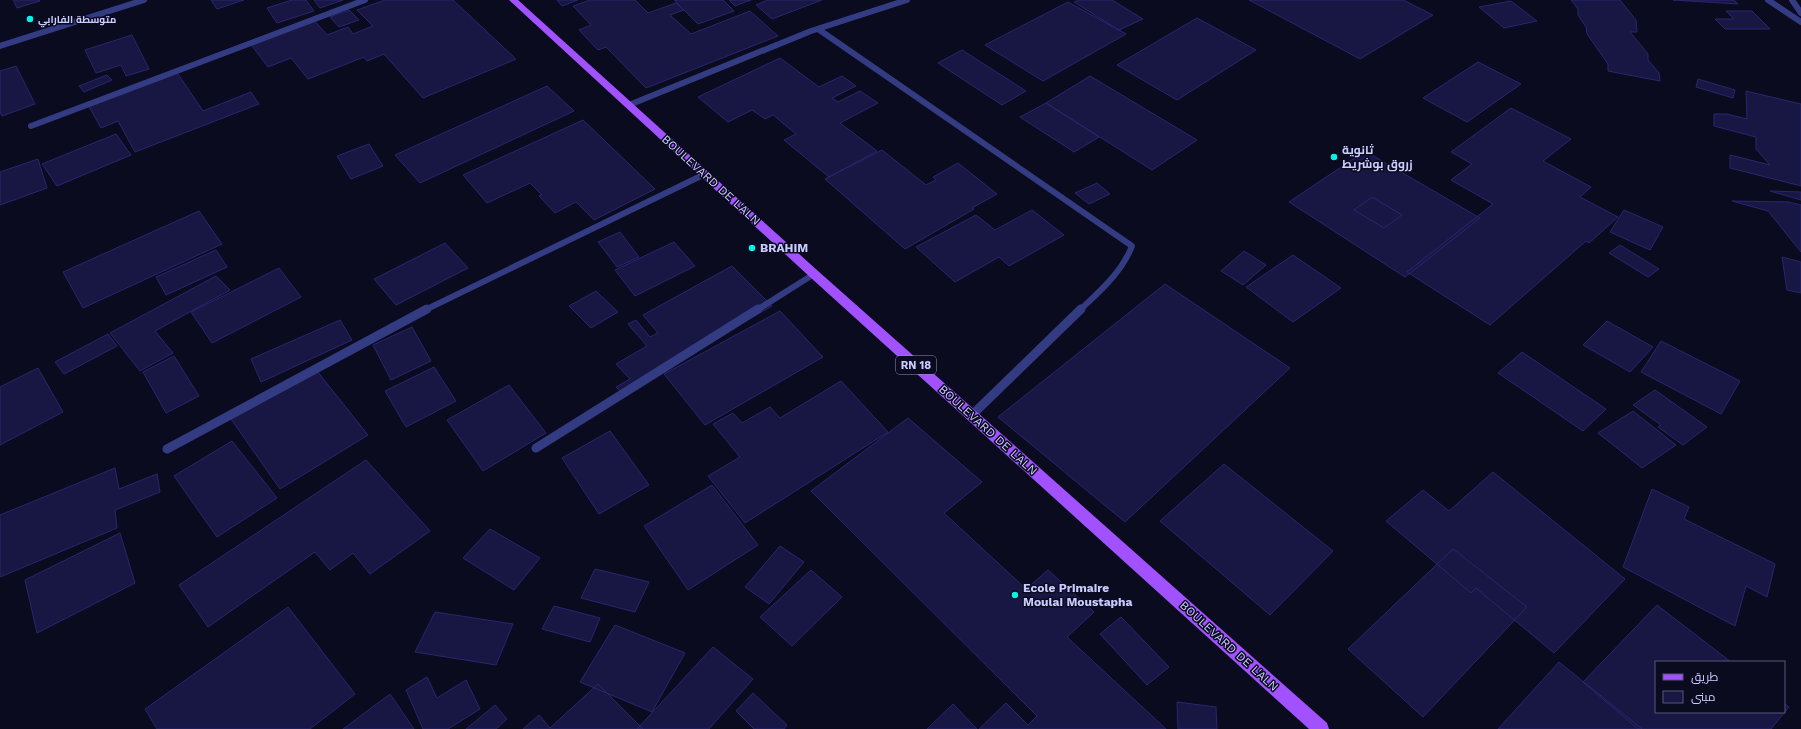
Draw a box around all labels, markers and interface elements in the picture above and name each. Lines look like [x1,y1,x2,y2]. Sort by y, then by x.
marker: متوسطة الفارابي [25,14,35,24]
place label: متوسطة الفارابي [38,14,116,28]
street label: BOULEVARD DE L'ALN [659,132,763,228]
place label: ثانوية زروق بوشريط [1342,143,1413,172]
marker: ثانوية زروق بوشريط [1329,152,1339,162]
place label: BRAHIM [760,241,808,255]
marker: BRAHIM [747,243,757,253]
road number: RN 18 [896,356,936,374]
street label: BOULEVARD DE L'ALN [936,382,1040,478]
place label: Ecole Primaire Moulai Moustapha [1023,581,1133,609]
marker: Ecole Primaire Moulai Moustapha [1010,590,1020,600]
street label: BOULEVARD DE L'ALN [1177,598,1281,694]
legend [1655,661,1785,713]
text: طريق [1691,670,1719,684]
text: مبنى [1691,690,1716,704]

